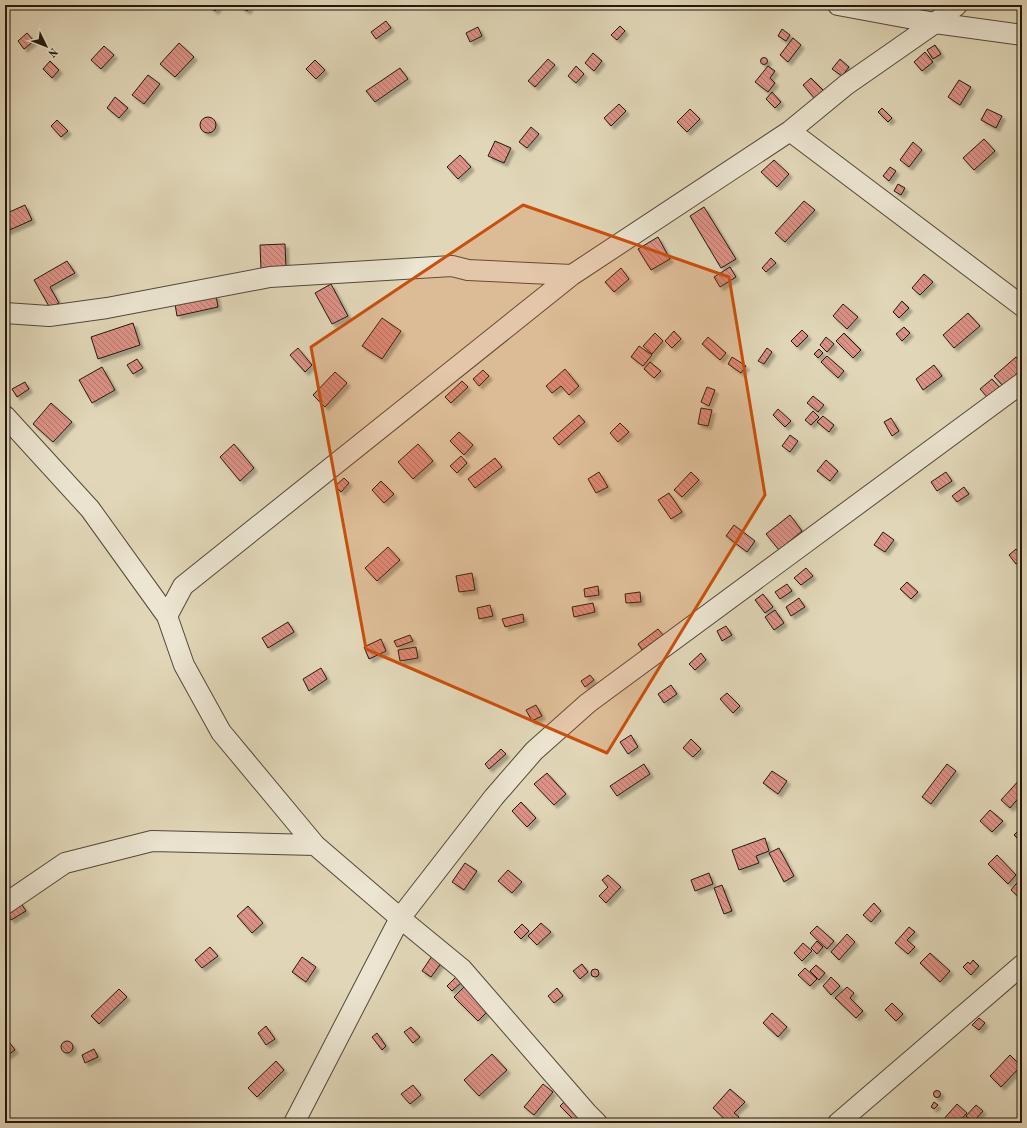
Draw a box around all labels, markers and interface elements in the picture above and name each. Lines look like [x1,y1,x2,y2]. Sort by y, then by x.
north arrow [26,26,66,66]
text: N [45,45,59,59]

